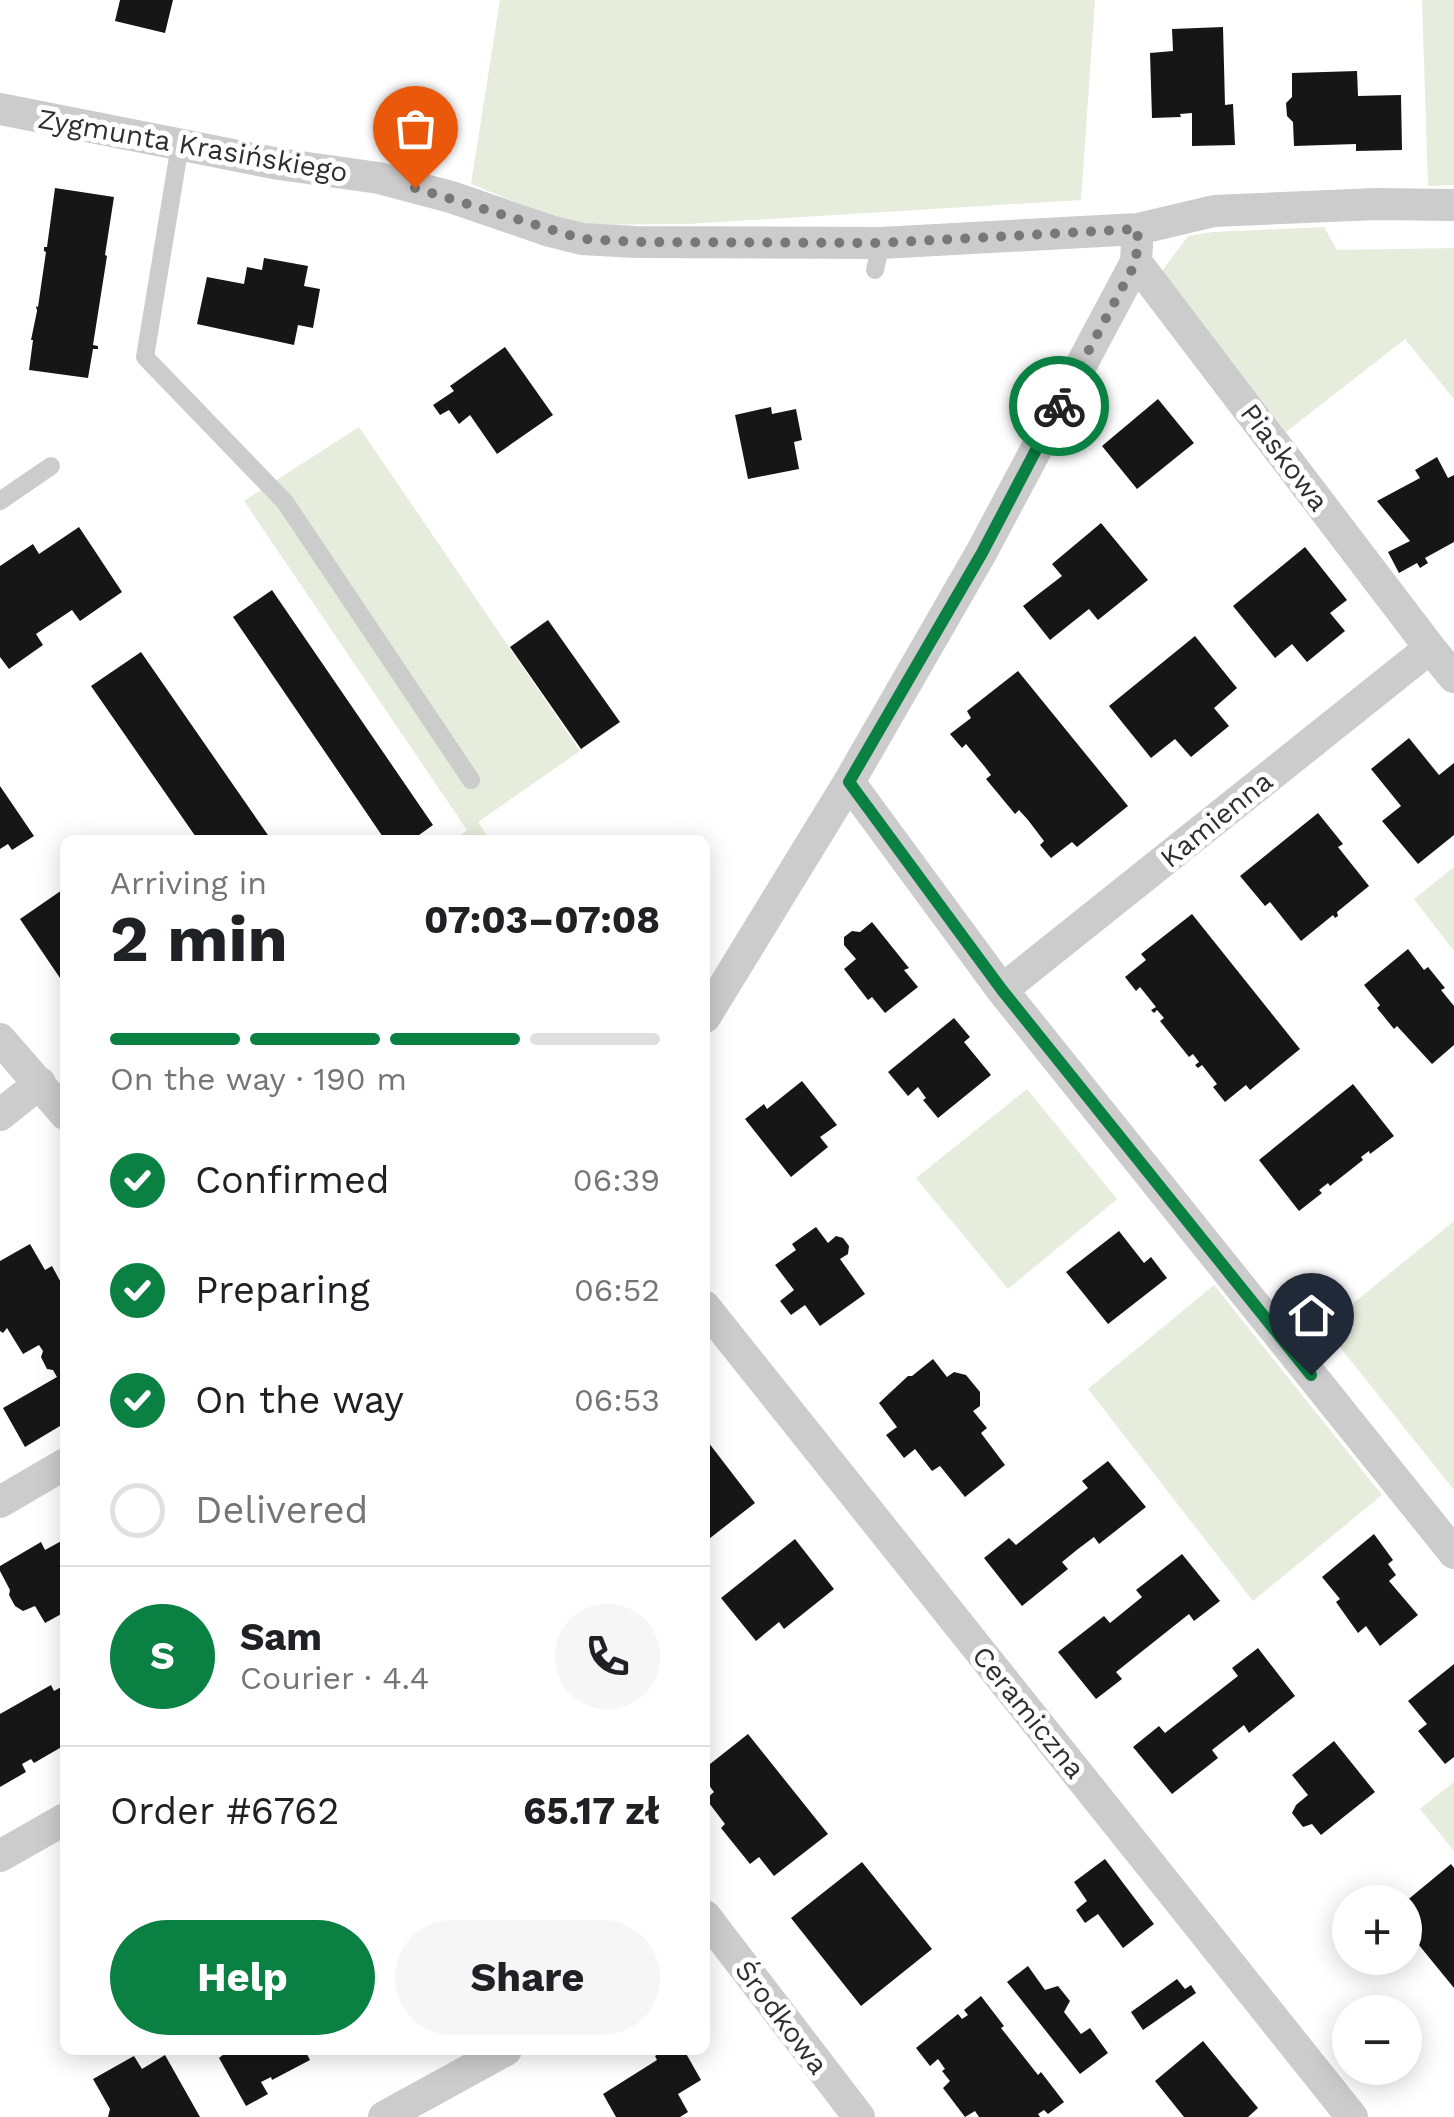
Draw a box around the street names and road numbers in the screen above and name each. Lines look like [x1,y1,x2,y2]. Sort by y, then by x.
street label: Zygmunta Krasińskiego [36,102,350,189]
street label: Piaskowa [1234,397,1336,518]
street label: Kamienna [1154,764,1279,875]
street label: Ceramiczna [965,1640,1092,1785]
street label: Środkowa [728,1954,835,2081]

